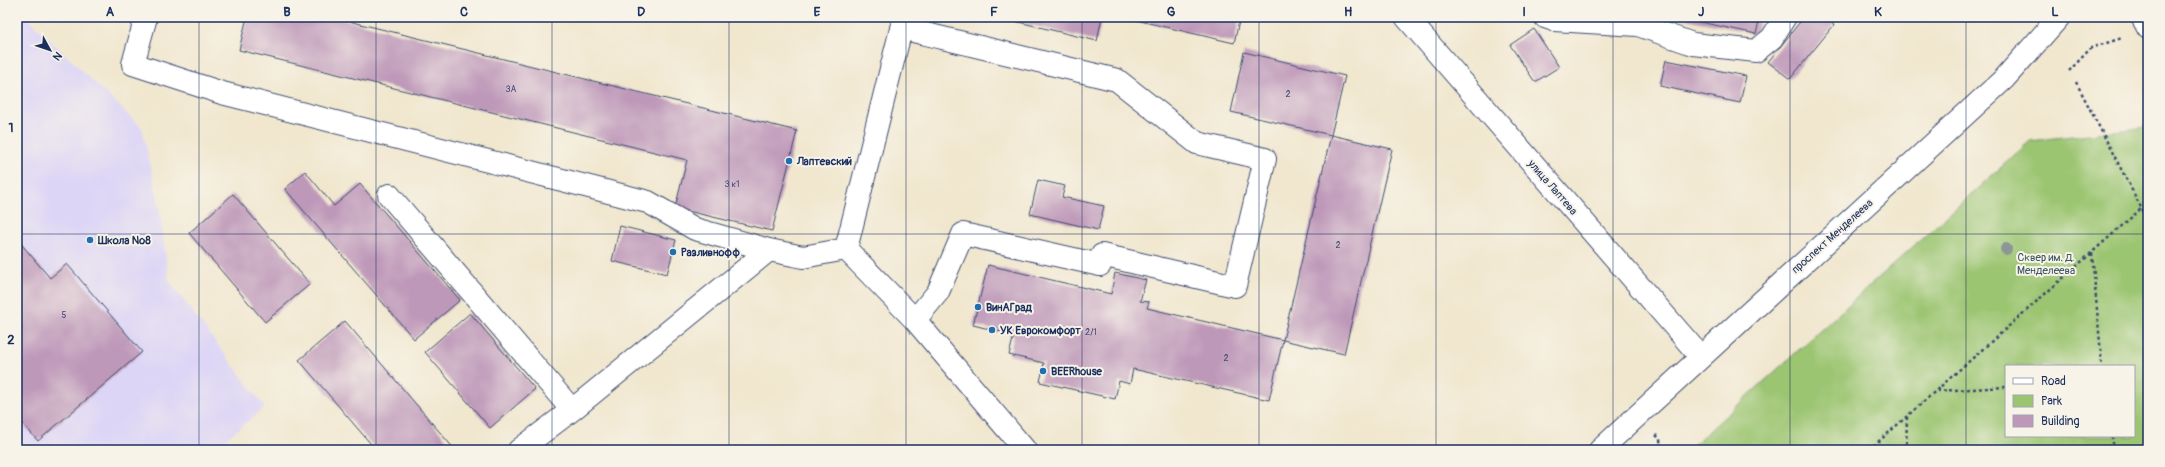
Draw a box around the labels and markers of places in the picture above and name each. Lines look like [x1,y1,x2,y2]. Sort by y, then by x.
place label: Лаптевский [796,155,852,168]
marker: Лаптевский [784,156,794,166]
place label: Школа №8 [97,234,151,247]
marker: Школа №8 [85,235,95,245]
place label: Разливнофф [681,246,740,259]
marker: Разливнофф [668,247,678,257]
place label: ВинАГрад [986,301,1032,314]
marker: ВинАГрад [973,302,983,312]
place label: УК Еврокомфорт [1000,324,1081,337]
marker: УК Еврокомфорт [987,325,997,335]
place label: BEERhouse [1051,365,1103,378]
marker: BEERhouse [1038,366,1048,376]

